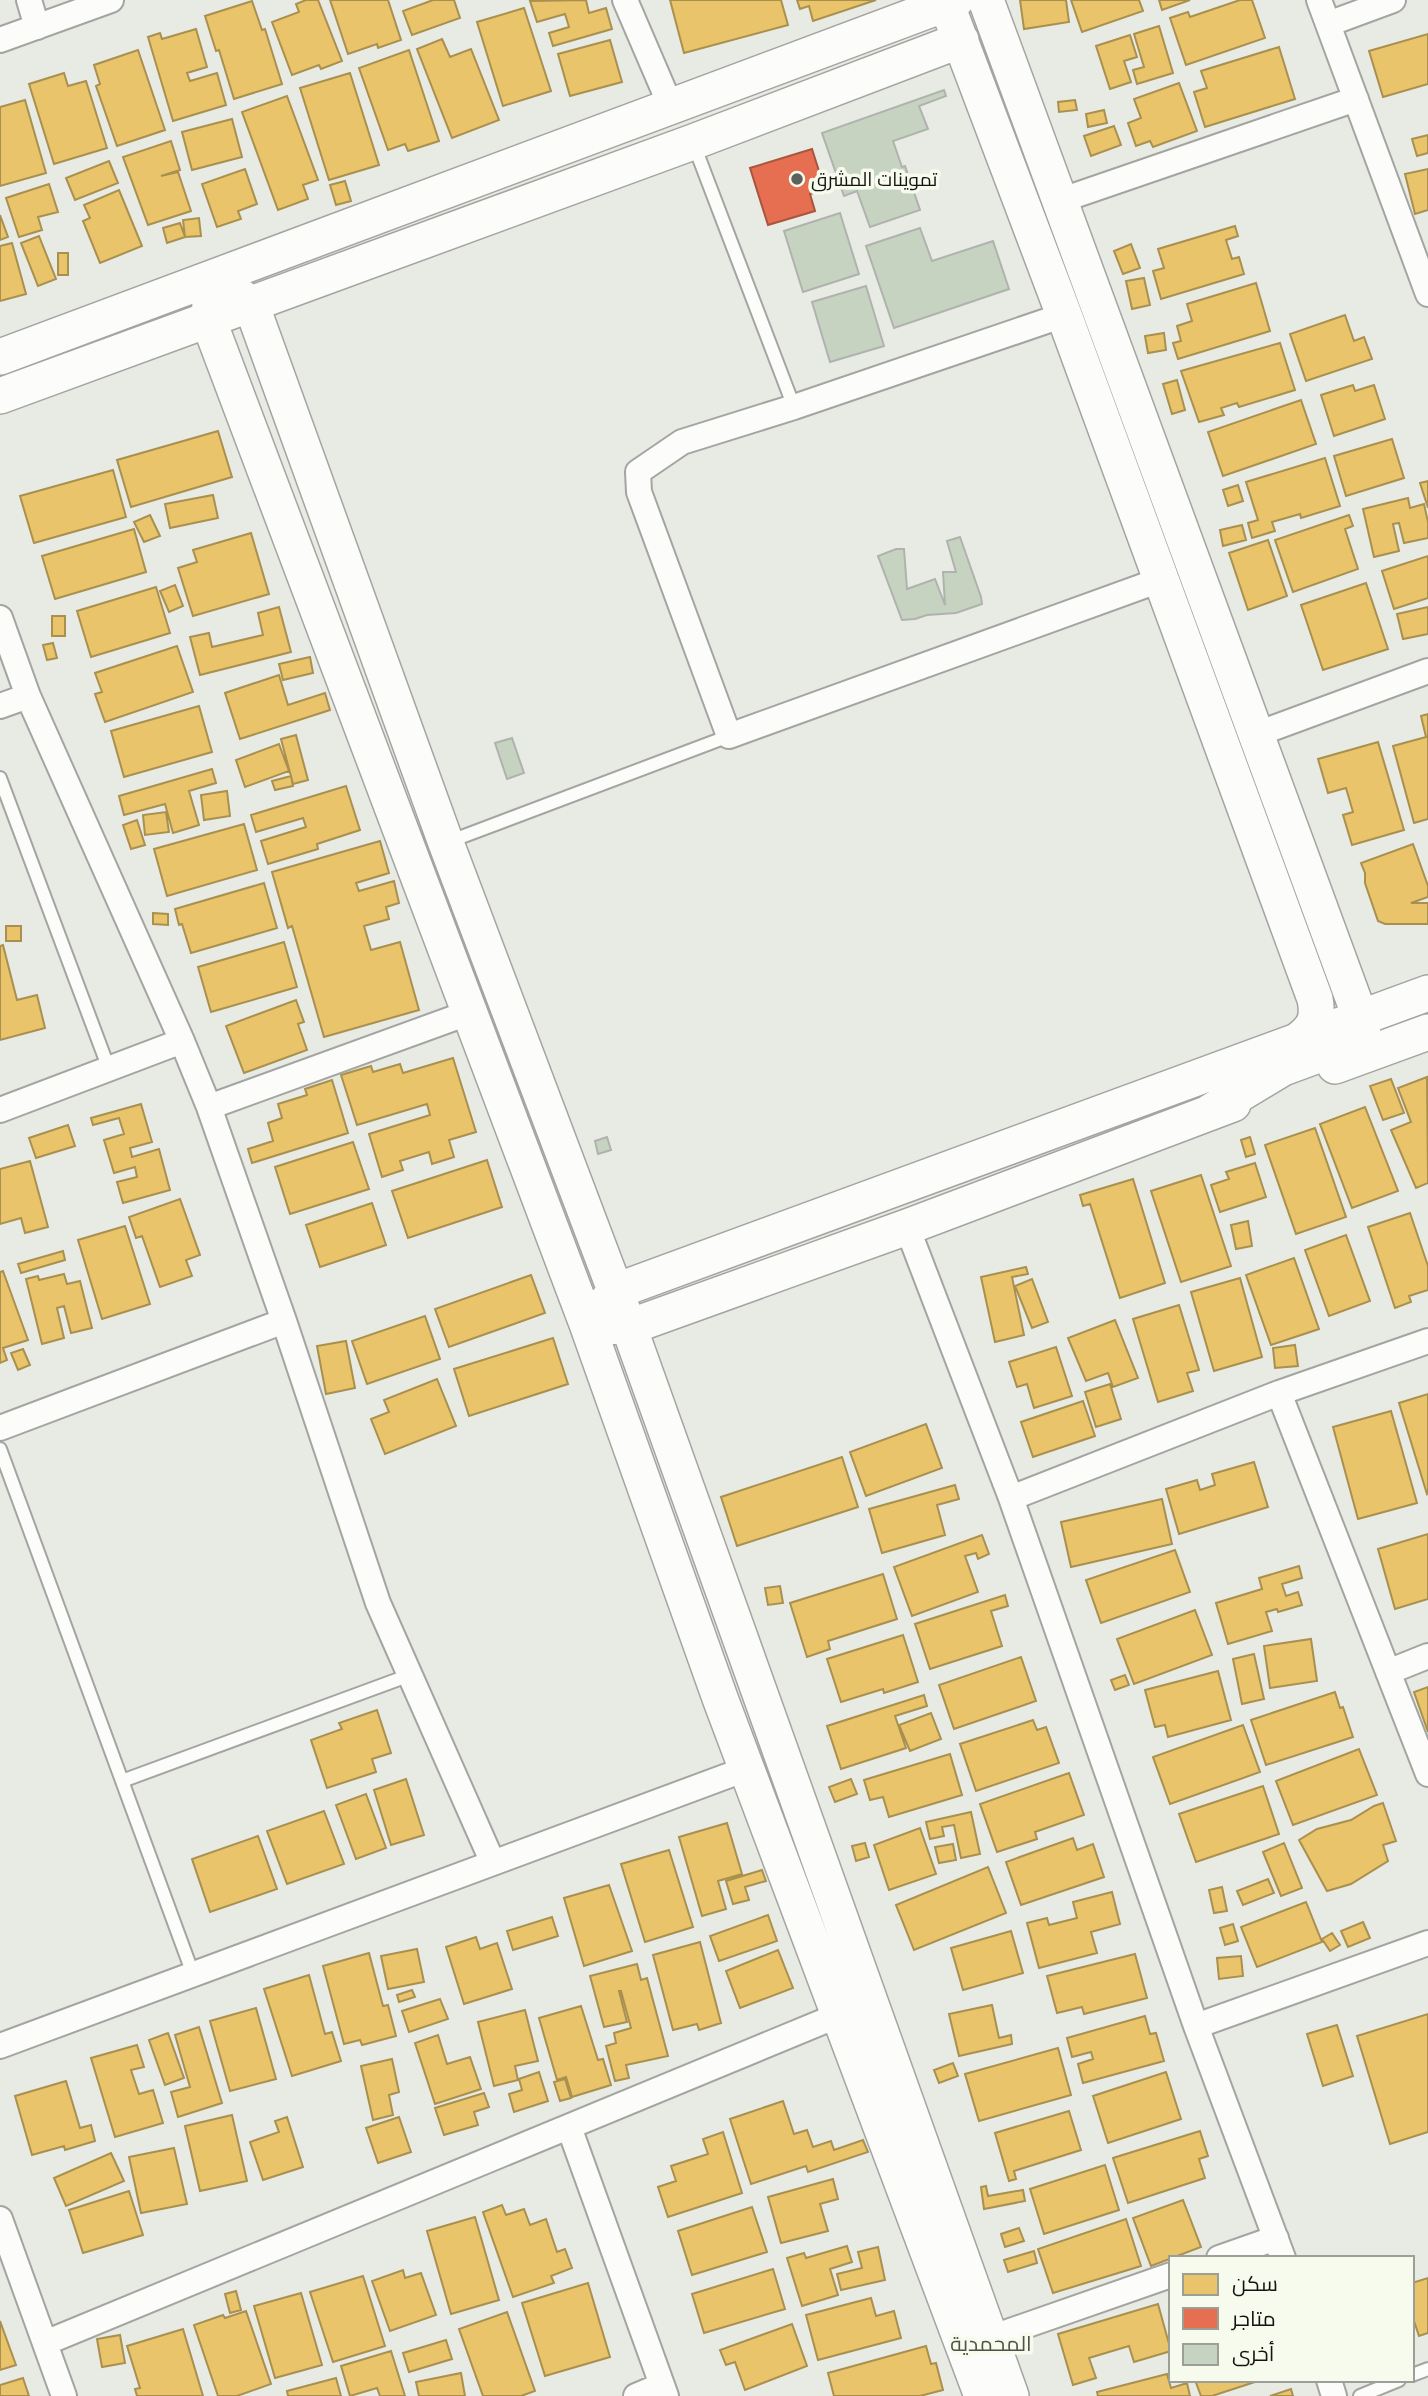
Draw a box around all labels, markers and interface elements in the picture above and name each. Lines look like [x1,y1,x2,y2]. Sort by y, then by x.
place label: تموينات المشرق [811,167,937,192]
marker: تموينات المشرق [789,171,805,187]
legend [1169,2256,1414,2382]
text: سكن [1232,2270,1278,2297]
text: متاجر [1231,2305,1276,2331]
district label: المحمدية [950,2330,1032,2356]
text: أخرى [1232,2340,1274,2367]

